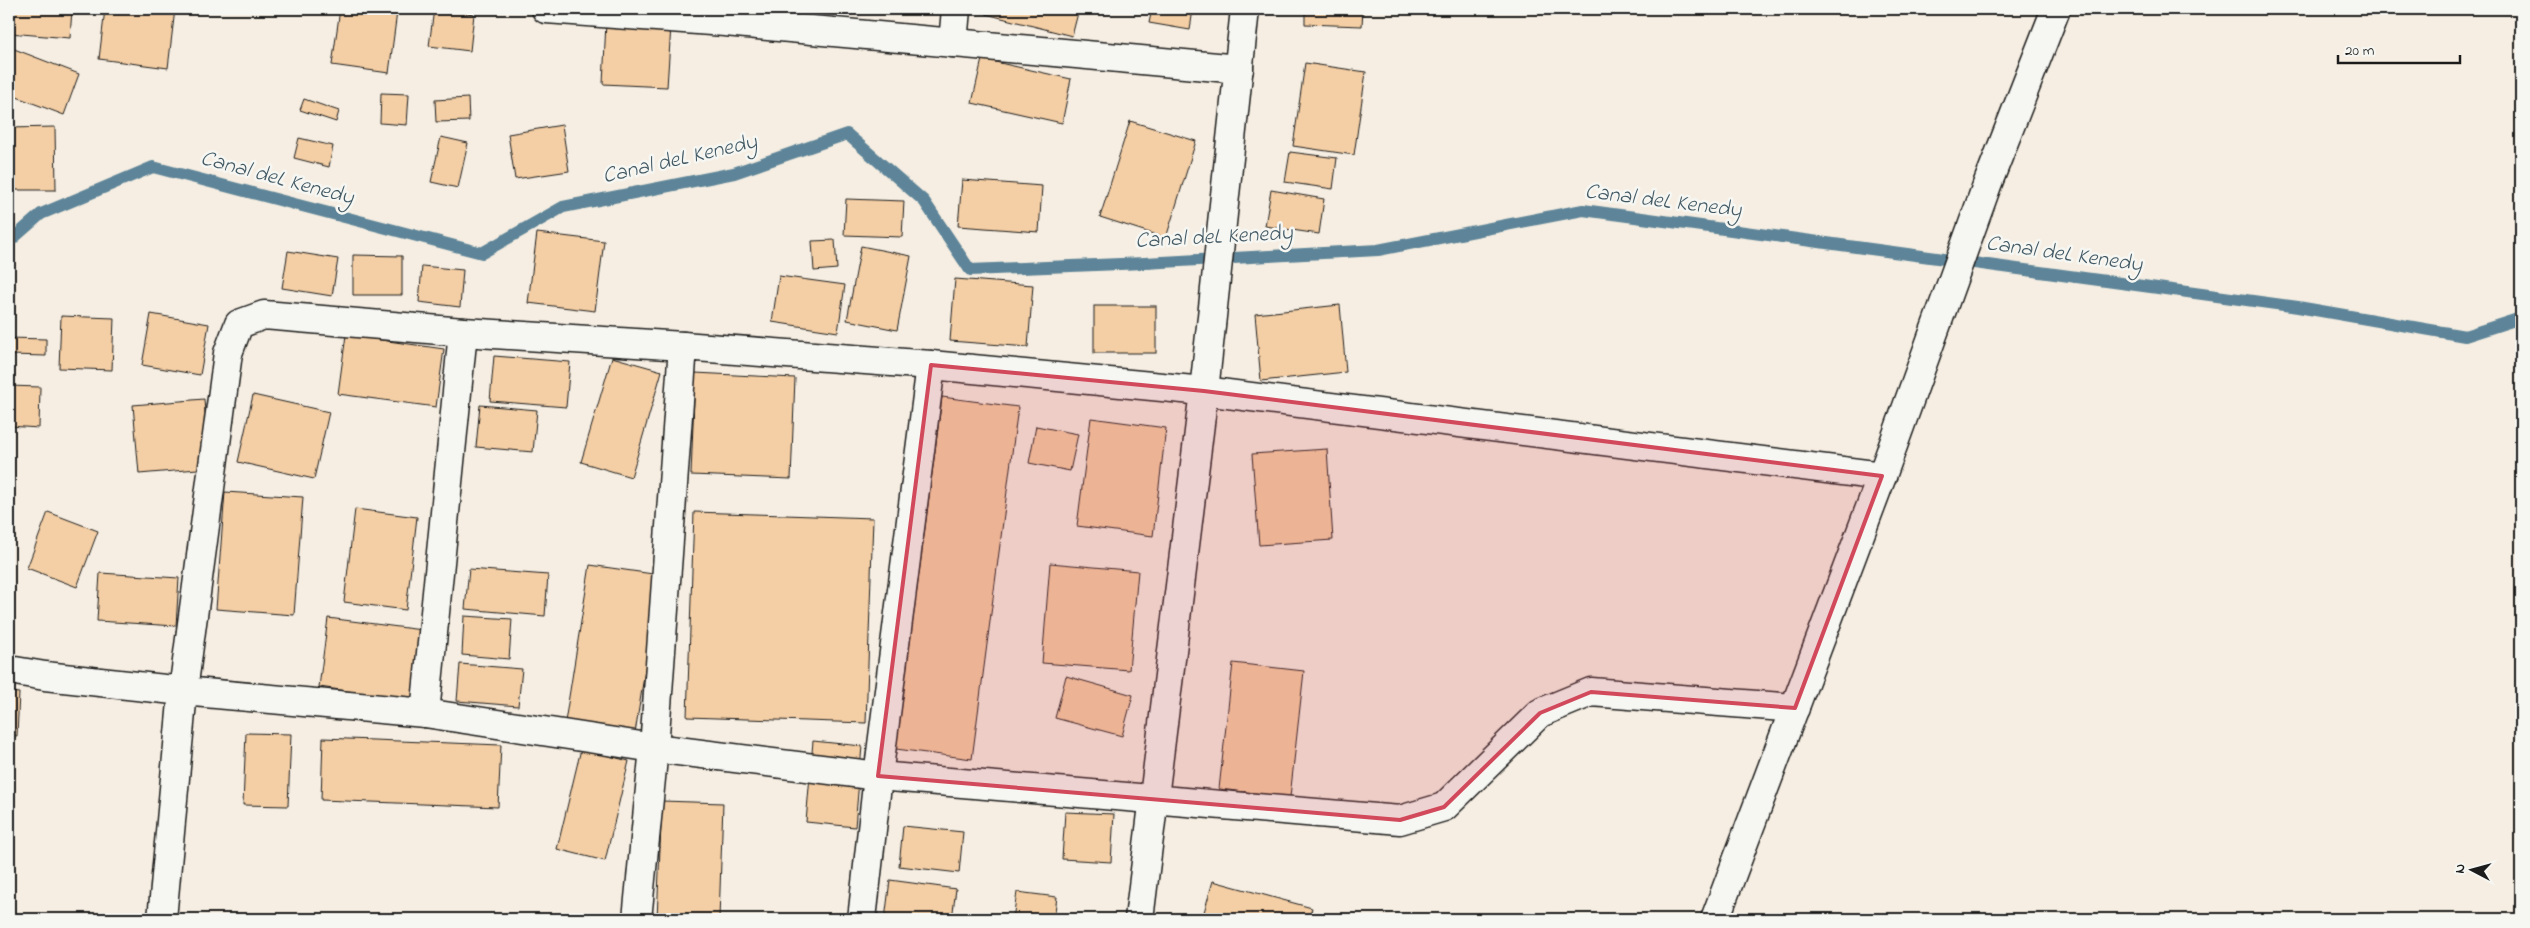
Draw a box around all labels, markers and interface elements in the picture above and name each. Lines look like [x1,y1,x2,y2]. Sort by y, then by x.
scale bar [2338,32,2460,64]
text: 20 m [2345,40,2375,62]
water label: Canal deL Kenedy [600,127,761,193]
water label: Canal deL Kenedy [197,143,358,215]
water label: Canal deL Kenedy [1583,177,1744,228]
water label: Canal deL Kenedy [1134,218,1294,258]
water label: Canal deL Kenedy [1984,228,2145,282]
north arrow [2448,846,2498,896]
text: N [2450,863,2471,875]

